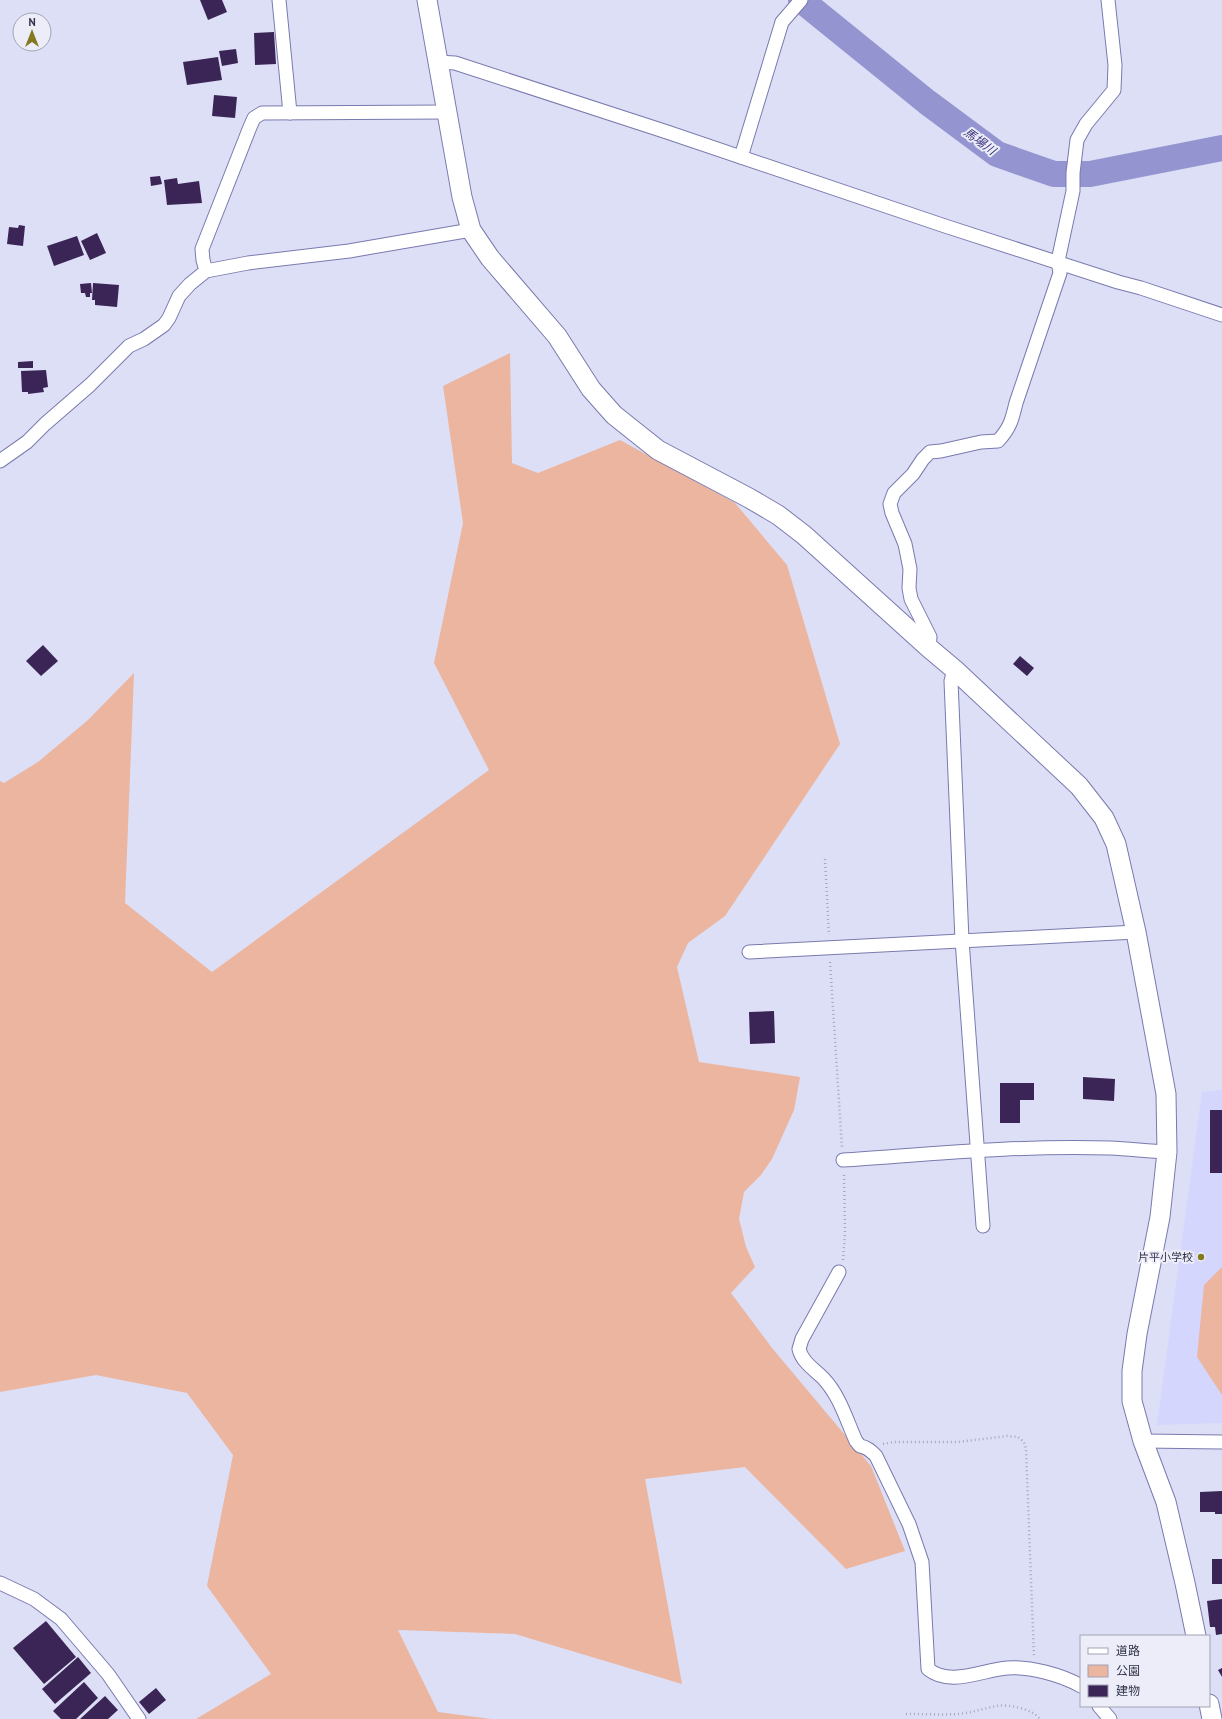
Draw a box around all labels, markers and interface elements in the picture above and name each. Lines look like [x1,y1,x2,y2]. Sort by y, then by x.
north arrow [12,12,52,52]
text: N [28,15,36,29]
water label: 馬場川 [961,124,1001,159]
place label: 片平小学校 [1138,1250,1193,1264]
marker: 片平小学校 [1196,1252,1206,1262]
legend [1080,1635,1210,1707]
text: 道路 [1116,1643,1140,1658]
text: 公園 [1116,1663,1140,1678]
text: 建物 [1116,1683,1140,1698]

